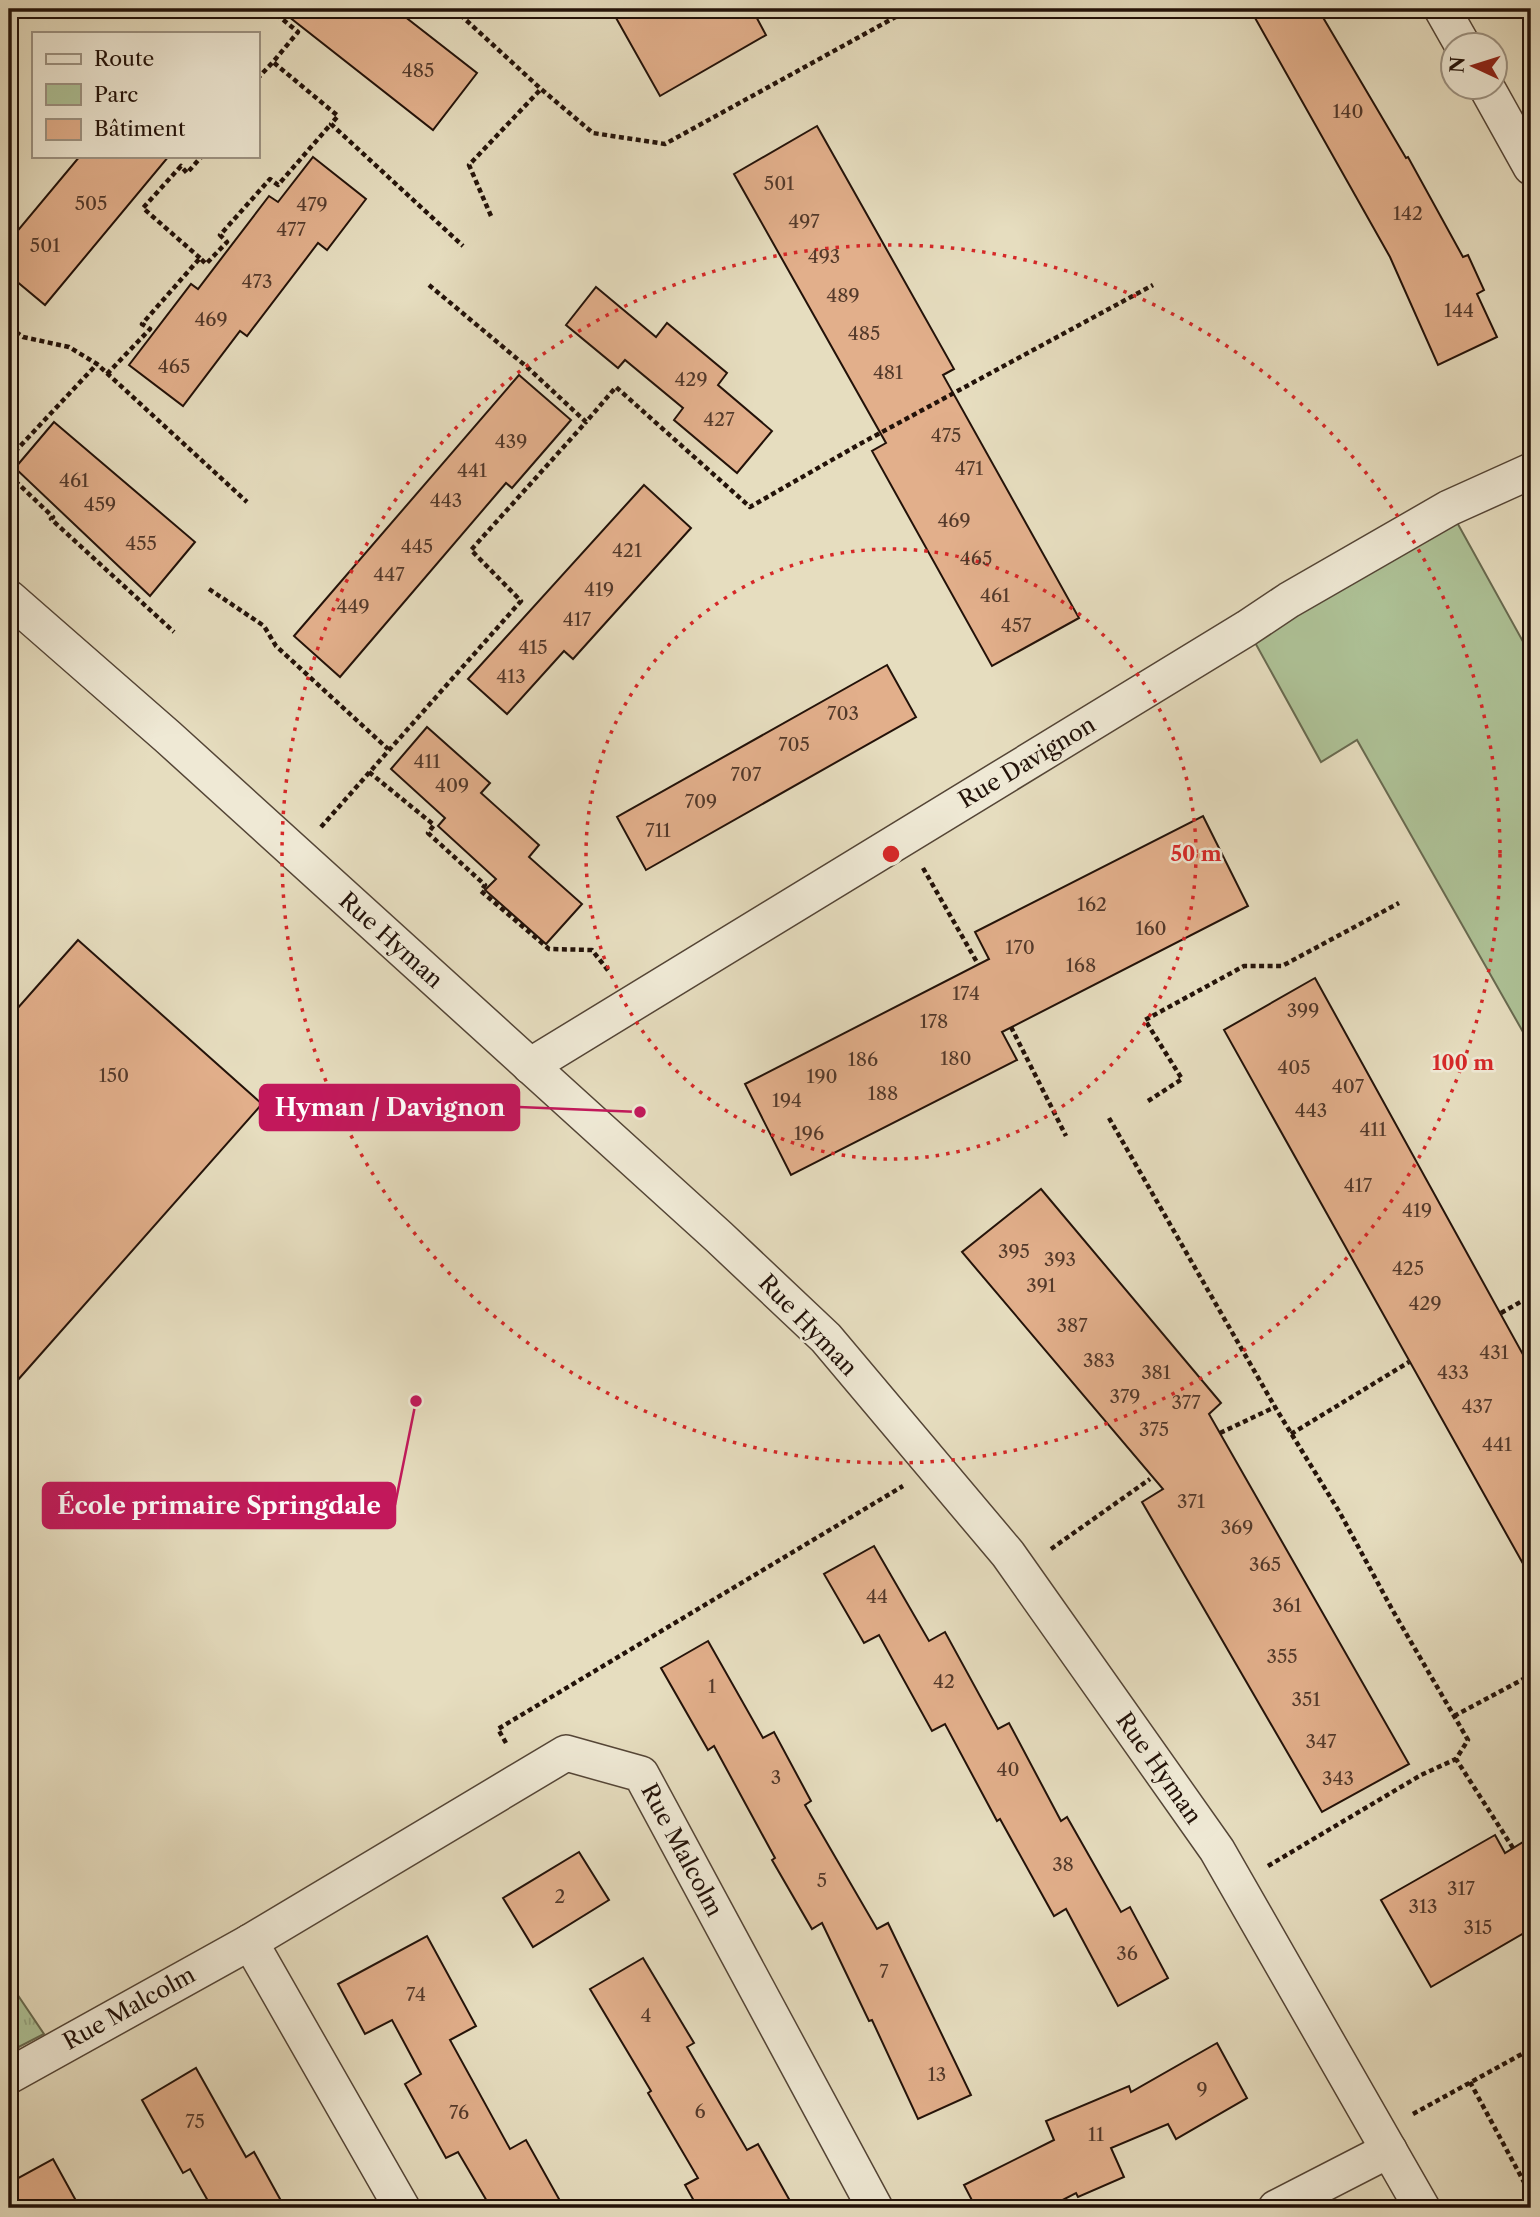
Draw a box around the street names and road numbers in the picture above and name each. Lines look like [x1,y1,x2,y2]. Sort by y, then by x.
street label: Rue Davignon [954,710,1100,814]
street label: Rue Hyman [333,886,449,994]
street label: Rue Hyman [753,1269,863,1381]
street label: Rue Hyman [1110,1707,1208,1829]
street label: Rue Malcolm [635,1779,729,1921]
street label: Rue Malcolm [58,1960,200,2056]

